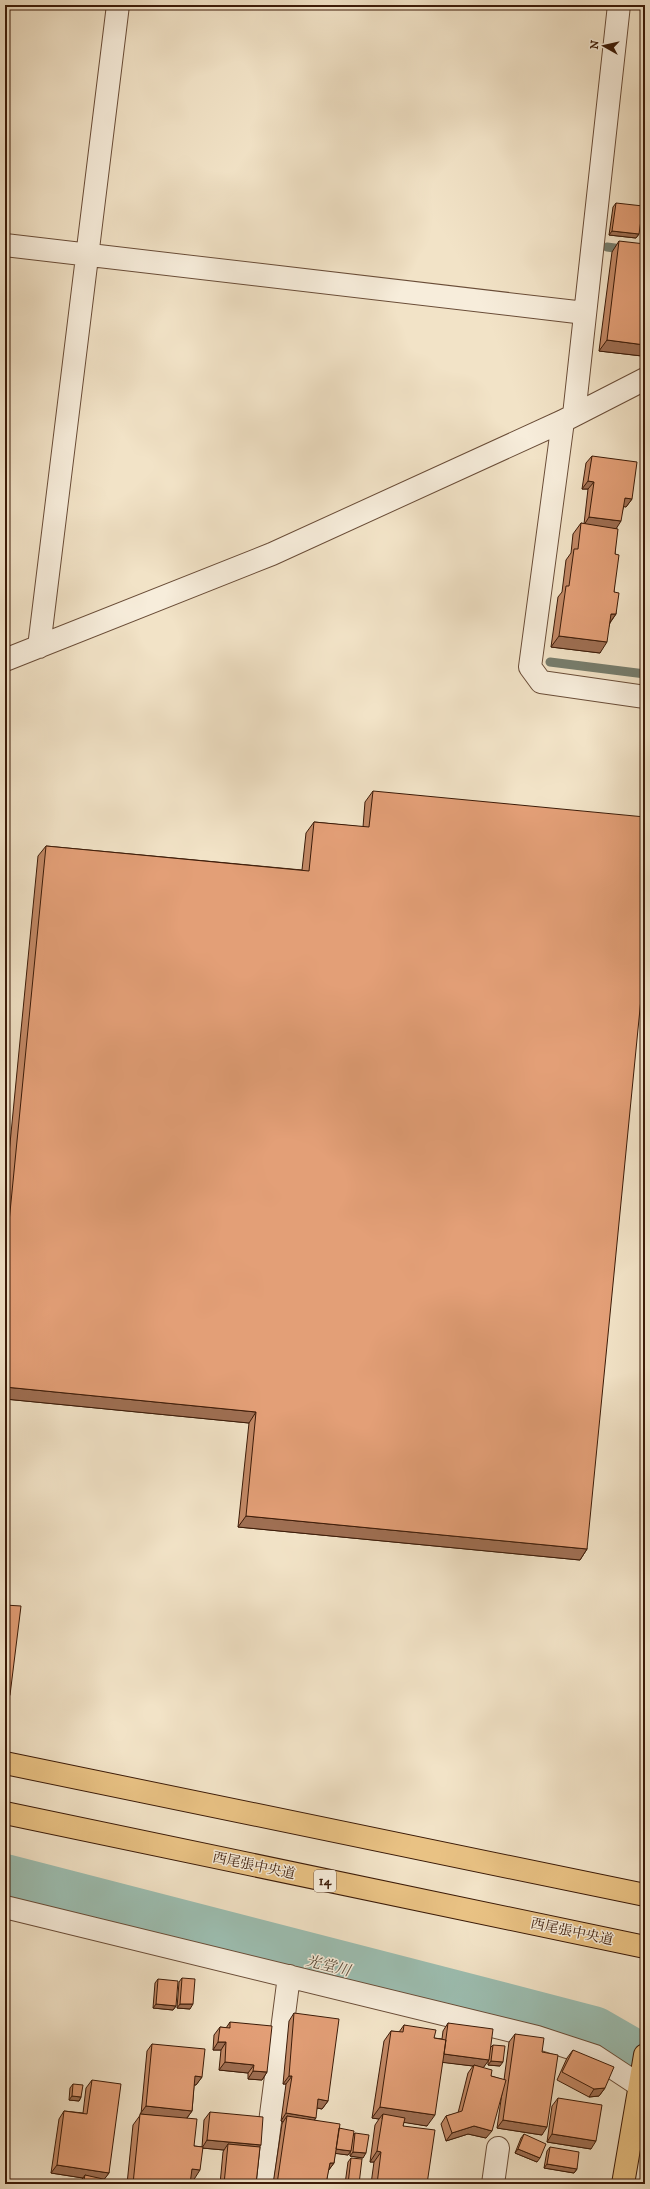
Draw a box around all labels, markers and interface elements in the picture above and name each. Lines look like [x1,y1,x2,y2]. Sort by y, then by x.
north arrow [584,26,624,66]
text: N [588,39,603,50]
street label: 西尾張中央道 [211,1848,297,1884]
road number: 14 [314,1870,336,1892]
street label: 西尾張中央道 [529,1914,615,1950]
water label: 光堂川 [304,1951,354,1981]

